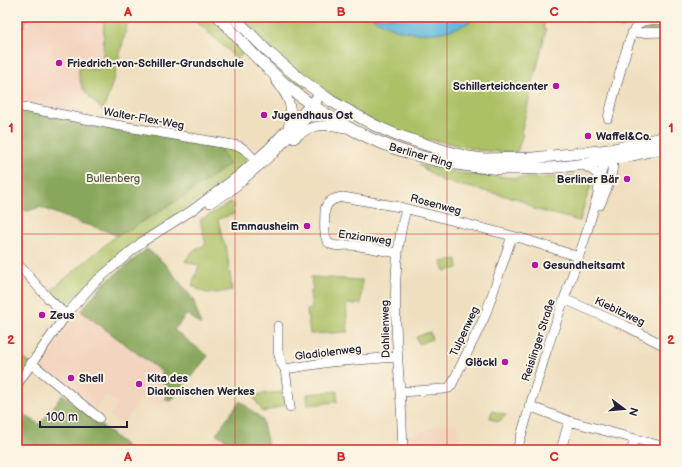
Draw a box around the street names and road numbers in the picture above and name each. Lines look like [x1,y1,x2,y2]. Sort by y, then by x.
street label: Walter-Flex-Weg [103,105,185,132]
street label: Berliner Ring [388,140,454,171]
street label: Rosenweg [409,191,463,218]
street label: Enzianweg [337,227,392,248]
street label: Kiebitzweg [593,294,647,329]
street label: Reislinger Straße [519,297,558,383]
street label: Dahlienweg [378,300,393,358]
street label: Tulpenweg [447,304,482,358]
street label: Gladiolenweg [294,342,362,363]

